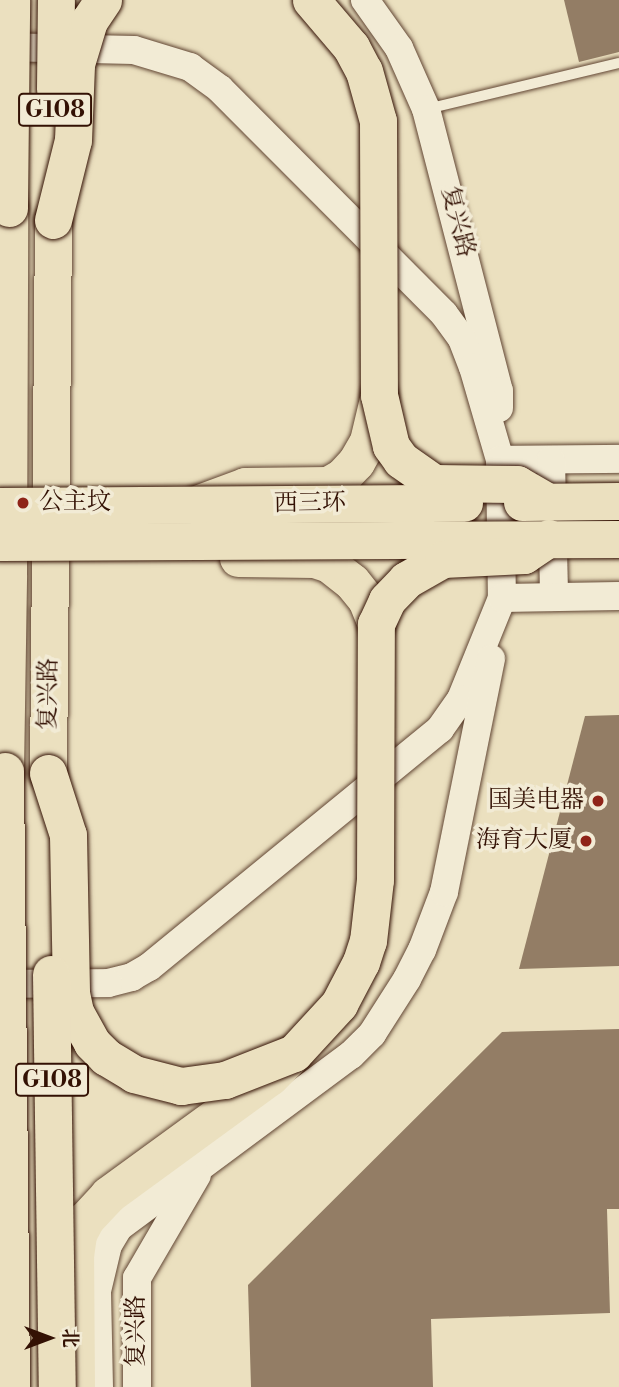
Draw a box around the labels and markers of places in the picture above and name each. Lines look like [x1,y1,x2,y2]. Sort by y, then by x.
place label: 公主坟 [39,489,111,517]
marker: 公主坟 [13,493,33,513]
place label: 国美电器 [488,787,584,815]
marker: 国美电器 [590,793,606,809]
place label: 海育大厦 [476,827,572,855]
marker: 海育大厦 [578,833,594,849]

